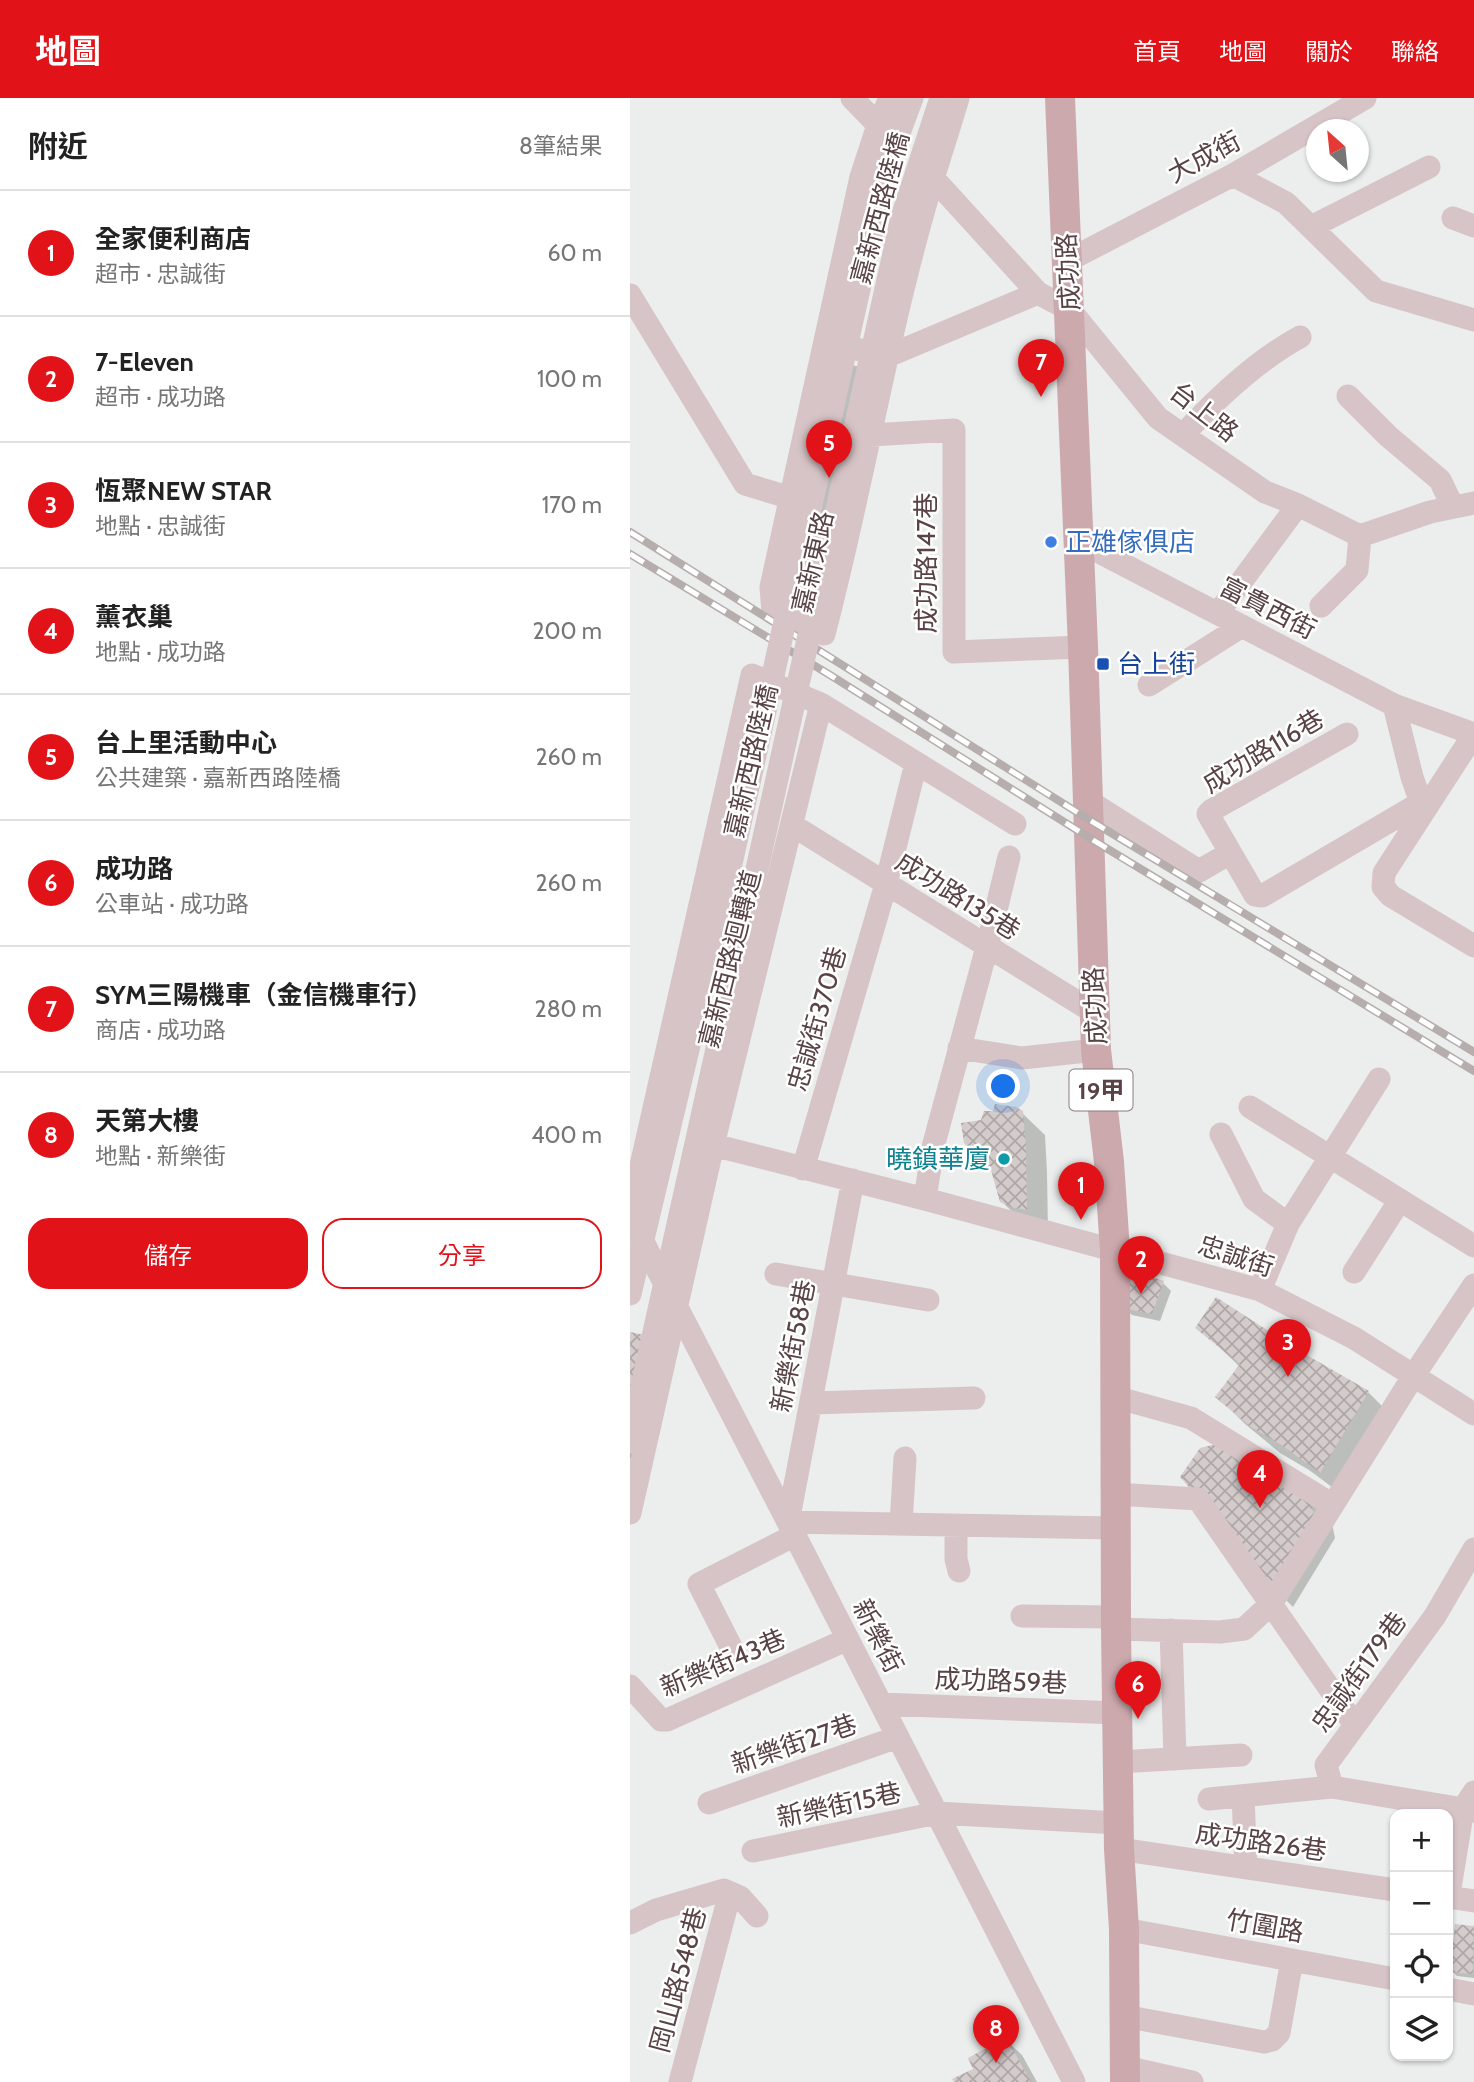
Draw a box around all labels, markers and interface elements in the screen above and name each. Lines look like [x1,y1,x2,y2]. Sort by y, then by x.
text: 地圖 [35,31,101,71]
text: 首頁 [1133,37,1181,66]
text: 地圖 [1219,37,1267,66]
text: 關於 [1305,37,1353,66]
text: 聯絡 [1391,37,1439,66]
north arrow [1306,119,1369,182]
street label: 大成街 [1162,125,1246,189]
text: 附近 [28,128,88,165]
street label: 嘉新西路陸橋 [844,129,916,287]
text: 8筆結果 [519,132,602,160]
text: 全家便利商店 [95,223,251,255]
street label: 成功路 [1050,232,1086,312]
text: 1 [47,239,55,267]
text: 60 m [548,239,602,267]
text: 超市 · 忠誠街 [95,260,226,288]
pin: 7 [1018,339,1064,397]
text: 7-Eleven [95,346,194,378]
text: 2 [45,365,57,393]
text: 100 m [537,365,602,393]
street label: 台上路 [1163,375,1245,449]
text: 超市 · 成功路 [95,383,226,411]
pin: 5 [806,420,852,478]
text: 恆聚NEW STAR [95,475,272,507]
text: 3 [45,491,57,519]
text: 170 m [542,491,602,519]
street label: 成功路147巷 [910,493,942,633]
street label: 嘉新東路 [786,508,840,616]
text: 地點 · 忠誠街 [95,512,226,540]
place label: 正雄傢俱店 [1065,526,1195,558]
marker: 正雄傢俱店 [1043,534,1059,550]
street label: 富貴西街 [1214,570,1322,646]
text: 薰衣巢 [95,601,173,633]
text: 4 [44,617,58,645]
text: 200 m [532,617,602,645]
text: 地點 · 成功路 [95,638,226,666]
place label: 台上街 [1117,648,1195,680]
marker: 台上街 [1095,656,1111,672]
street label: 嘉新西路陸橋 [718,681,784,841]
street label: 成功路116巷 [1197,702,1329,800]
text: 台上里活動中心 [95,727,277,759]
text: 5 [45,743,57,771]
text: 260 m [535,743,602,771]
text: 公共建築 · 嘉新西路陸橋 [95,764,341,792]
street label: 成功路135巷 [890,845,1026,947]
text: 成功路 [95,853,173,885]
street label: 嘉新西路迴轉道 [692,867,768,1051]
text: 6 [45,869,57,897]
text: 260 m [535,869,602,897]
text: 公車站 · 成功路 [95,890,249,918]
street label: 忠誠街370巷 [781,943,853,1095]
street label: 成功路 [1077,966,1113,1046]
text: SYM三陽機車（金信機車行） [95,979,433,1011]
text: 7 [45,995,57,1023]
text: 280 m [535,995,602,1023]
text: 商店 · 成功路 [95,1016,226,1044]
your location [986,1069,1020,1103]
road number: 19甲 [1070,1070,1133,1110]
text: 天第大樓 [95,1105,199,1137]
text: 8 [44,1121,58,1149]
text: 400 m [531,1121,602,1149]
text: 地點 · 新樂街 [95,1142,226,1170]
place label: 曉鎮華廈 [886,1143,990,1175]
marker: 曉鎮華廈 [996,1151,1012,1167]
pin: 1 [1058,1162,1104,1220]
button: 儲存 [28,1218,308,1289]
button: 分享 [322,1218,602,1289]
street label: 忠誠街 [1194,1229,1278,1283]
pin: 2 [1118,1236,1164,1294]
street label: 新樂街58巷 [765,1277,821,1415]
pin: 3 [1265,1319,1311,1377]
pin: 4 [1237,1450,1283,1508]
street label: 新樂街 [846,1594,910,1678]
street label: 忠誠街179巷 [1305,1606,1413,1738]
street label: 新樂街43巷 [655,1622,791,1704]
pin: 6 [1115,1661,1161,1719]
street label: 成功路59巷 [934,1663,1068,1699]
street label: 新樂街27巷 [727,1708,861,1780]
street label: 新樂街15巷 [774,1776,904,1834]
map controls [1390,1809,1453,2061]
button: + [1390,1809,1453,1872]
street label: 成功路26巷 [1193,1817,1329,1867]
button: − [1390,1872,1453,1935]
street label: 竹圍路 [1224,1903,1306,1949]
street label: 岡山路548巷 [643,1904,713,2056]
button: locate [1390,1935,1453,1998]
button: layers [1390,1998,1453,2061]
pin: 8 [973,2005,1019,2063]

